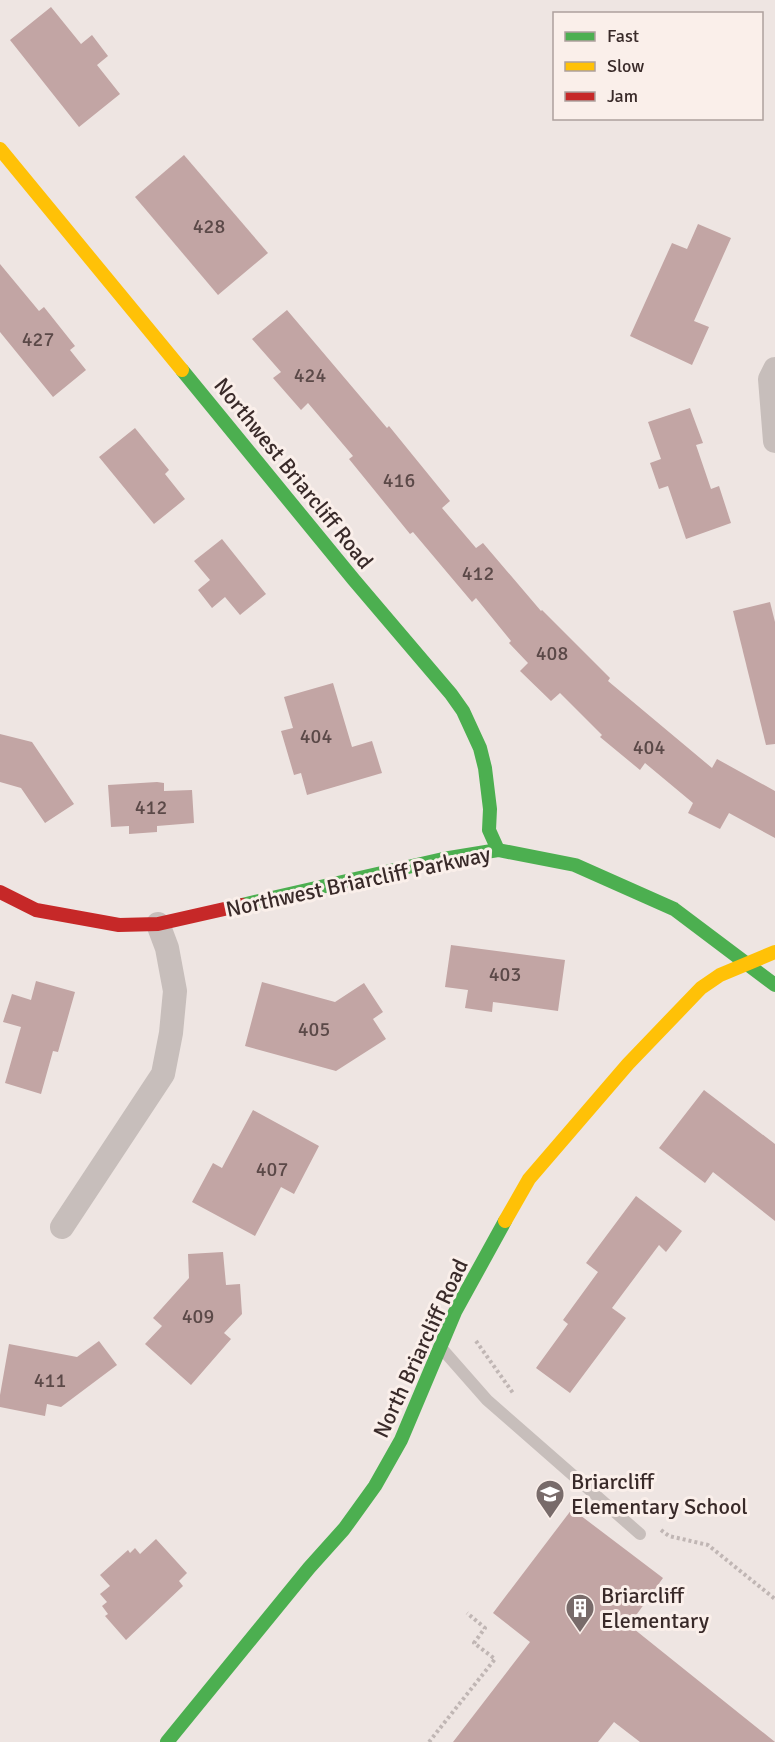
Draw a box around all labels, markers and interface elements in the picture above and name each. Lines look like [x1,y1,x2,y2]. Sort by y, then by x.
legend [553,12,763,120]
text: Fast [607,25,639,47]
text: Slow [607,55,644,77]
text: Jam [607,85,638,107]
house number: 428 [193,214,225,239]
house number: 427 [22,327,54,352]
house number: 424 [294,363,326,388]
street label: Northwest Briarcliff Road [208,372,379,574]
house number: 416 [383,468,415,493]
house number: 412 [462,561,494,586]
house number: 408 [536,641,568,666]
house number: 404 [300,724,332,749]
house number: 404 [633,735,665,760]
house number: 412 [135,795,167,820]
street label: Northwest Briarcliff Parkway [223,840,494,923]
house number: 403 [489,962,521,987]
house number: 405 [298,1017,330,1042]
house number: 407 [256,1157,288,1182]
street label: North Briarcliff Road [367,1254,474,1442]
house number: 409 [182,1304,214,1329]
house number: 411 [34,1368,66,1393]
place label: Briarcliff Elementary School [571,1468,748,1520]
school or university icon: Briarcliff Elementary School [534,1478,566,1520]
place label: Briarcliff Elementary [601,1582,710,1634]
building icon: Briarcliff Elementary [564,1592,596,1634]

